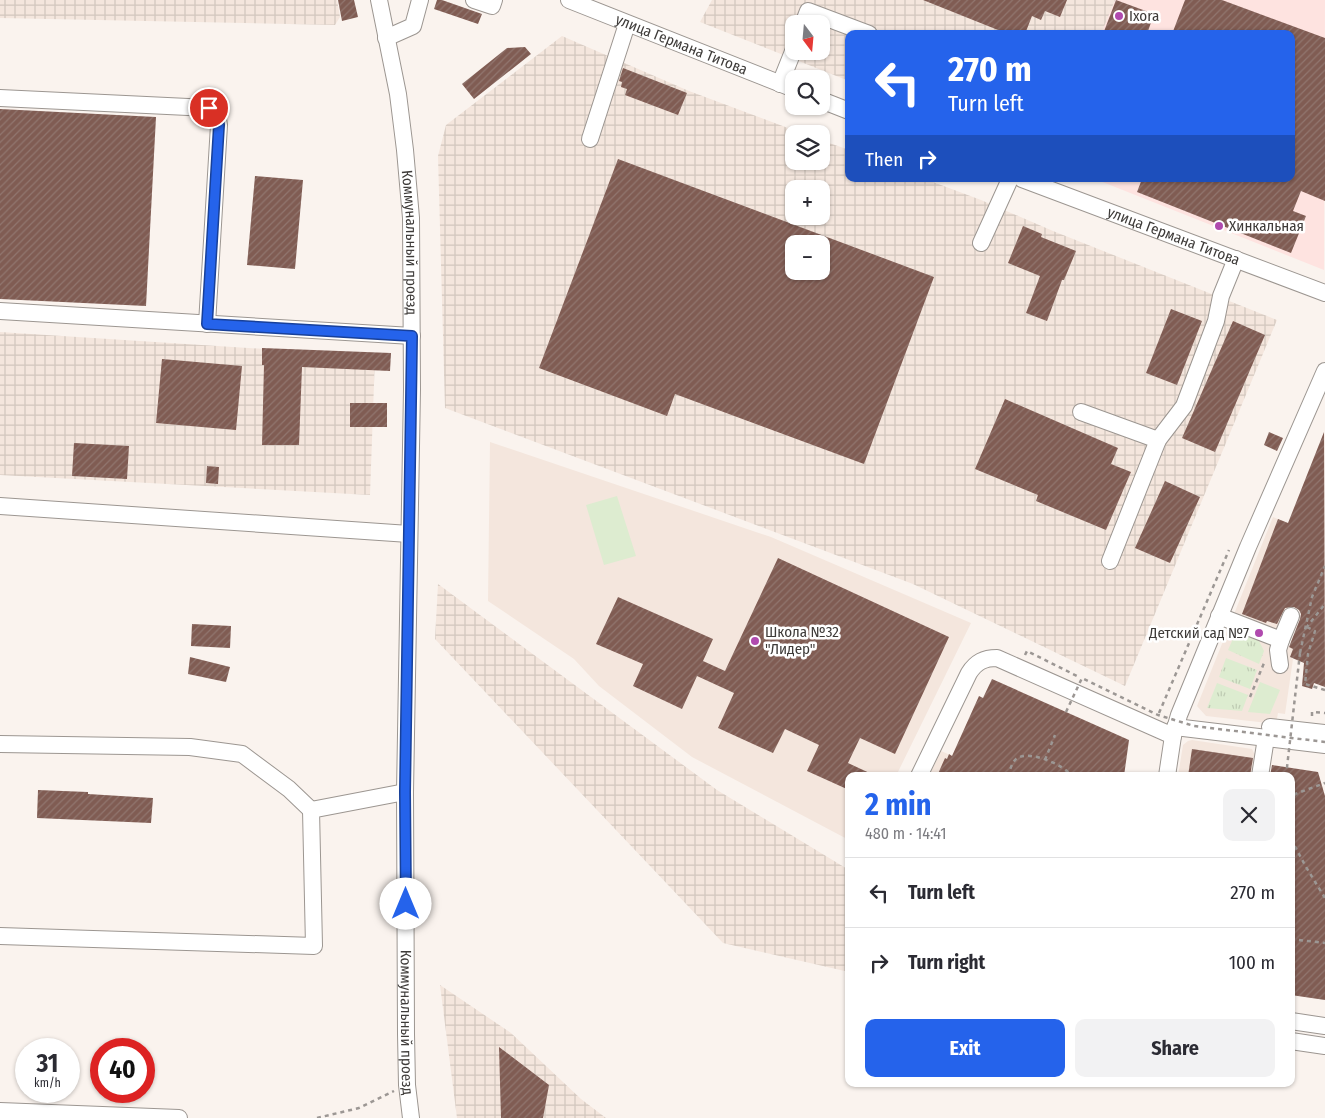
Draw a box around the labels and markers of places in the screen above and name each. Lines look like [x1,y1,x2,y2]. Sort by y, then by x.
place label: Ixora [1129,7,1159,25]
marker: Ixora [1113,10,1125,22]
pin [188,87,230,129]
place label: Хинкальная [1229,217,1304,235]
marker: Хинкальная [1213,220,1225,232]
place label: Школа №32 "Лидер" [765,623,839,658]
place label: Детский сад №7 [1148,624,1249,642]
marker: Детский сад №7 [1253,627,1265,639]
marker: Школа №32 "Лидер" [749,635,761,647]

